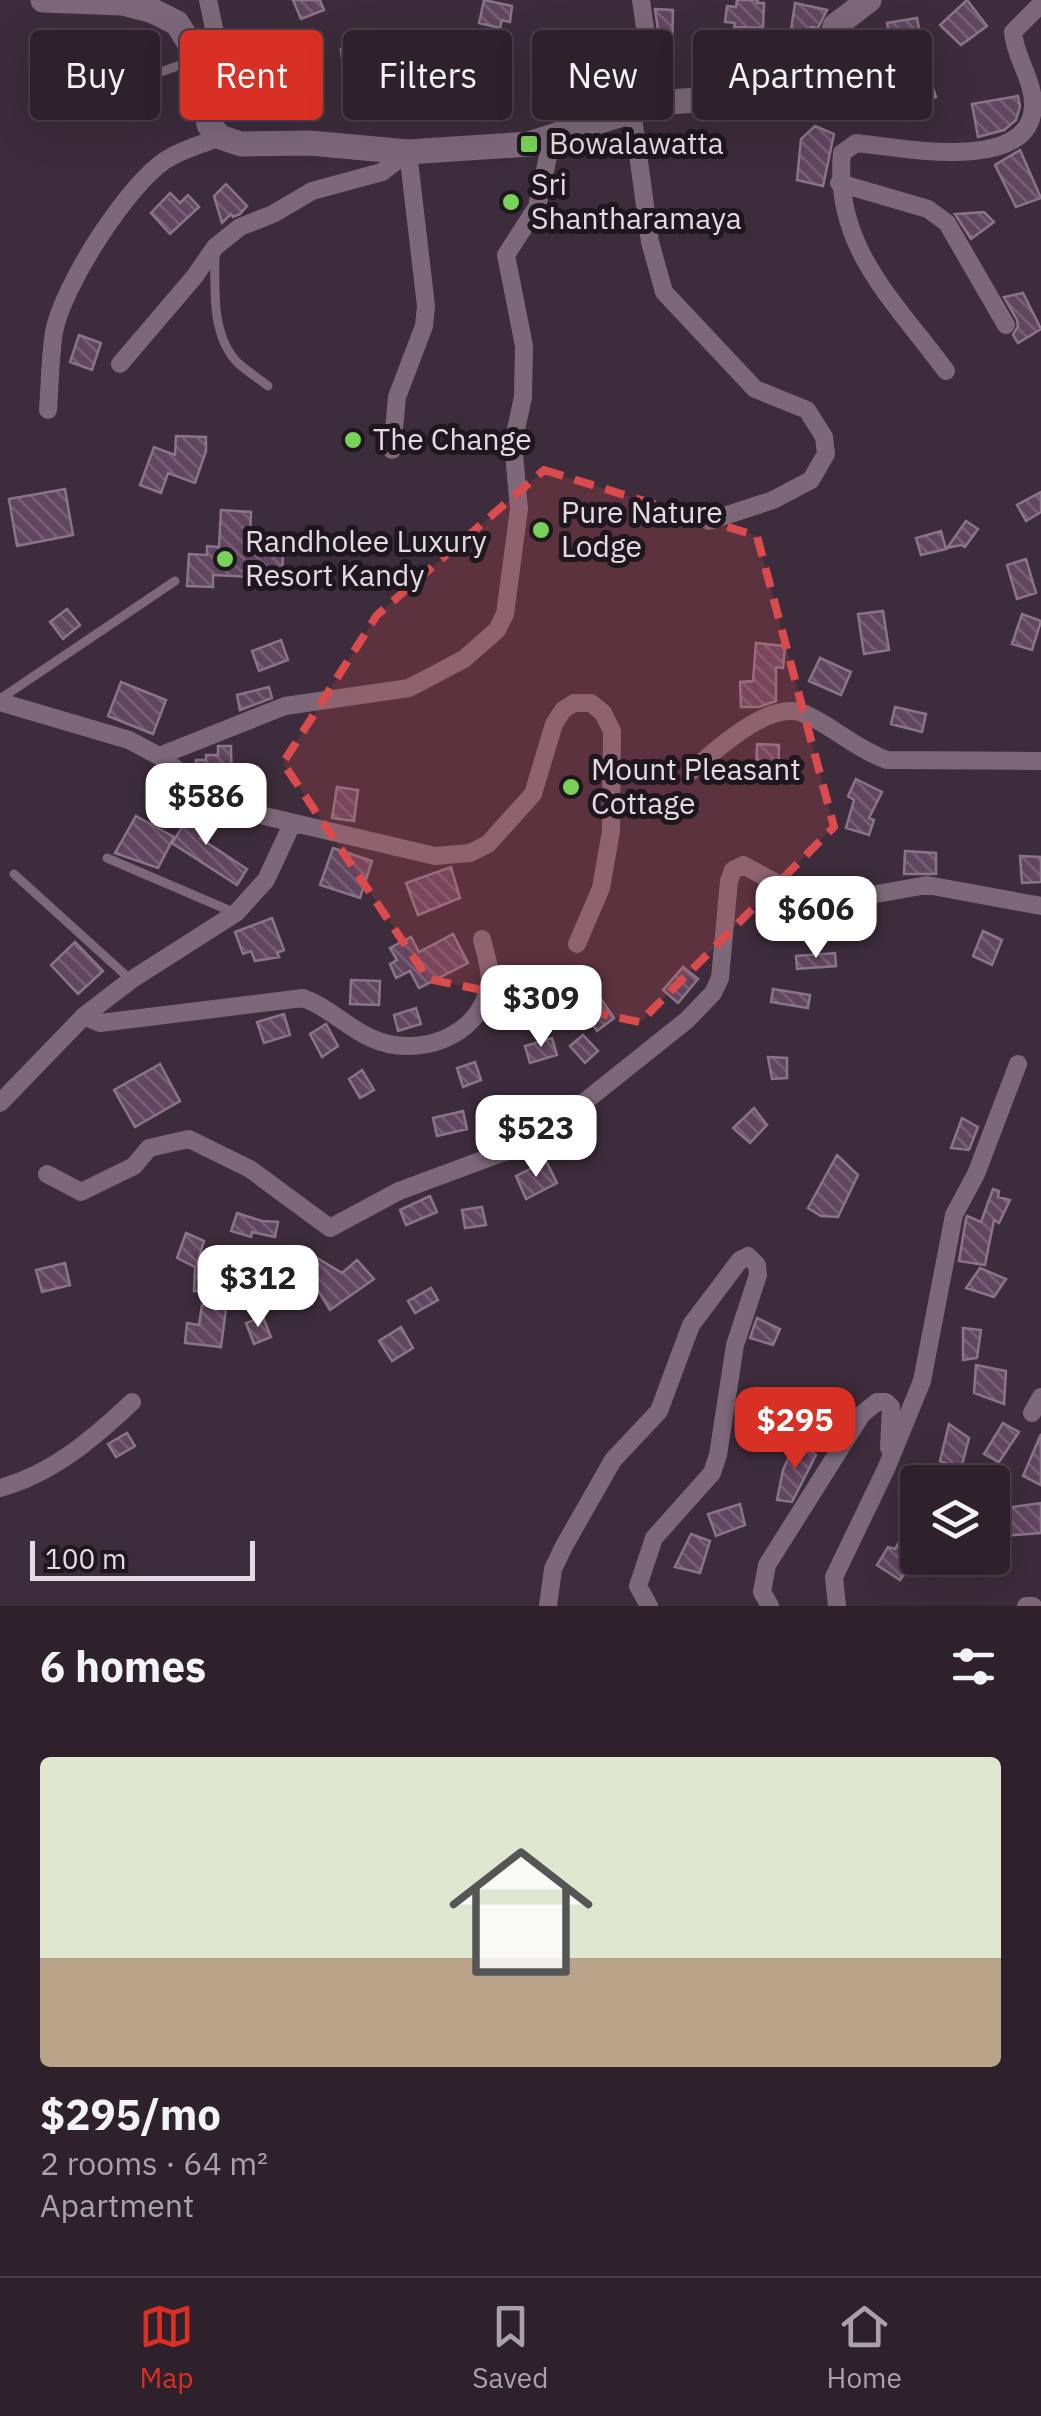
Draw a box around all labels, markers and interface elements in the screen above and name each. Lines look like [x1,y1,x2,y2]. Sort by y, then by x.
chip: Buy [30,30,160,120]
chip: Rent [180,30,323,120]
chip: Filters [343,30,512,120]
chip: New [532,30,673,120]
chip: Apartment [693,30,932,120]
place label: Bowalawatta [549,123,724,162]
marker: Bowalawatta [518,133,540,155]
place label: Sri Shantharamaya [531,164,742,237]
marker: Sri Shantharamaya [500,191,522,213]
place label: The Change [373,419,532,458]
marker: The Change [342,429,364,451]
place label: Pure Nature Lodge [561,492,723,565]
marker: Pure Nature Lodge [530,519,552,541]
place label: Randholee Luxury Resort Kandy [245,521,487,594]
marker: Randholee Luxury Resort Kandy [214,548,236,570]
place label: Mount Pleasant Cottage [591,749,801,822]
pin: $586 [147,763,265,848]
text: $586 [168,774,244,816]
marker: Mount Pleasant Cottage [560,776,582,798]
pin: $606 [757,876,875,961]
text: $606 [778,887,854,929]
pin: $309 [482,965,600,1050]
text: $309 [503,976,579,1018]
pin: $523 [477,1095,595,1180]
text: $523 [498,1106,574,1148]
pin: $312 [199,1245,317,1330]
text: $312 [220,1256,296,1298]
pin: $295 [736,1387,854,1472]
text: $295 [757,1398,833,1440]
map controls [900,1465,1010,1575]
button: layers [900,1465,1010,1575]
scale bar [30,1536,255,1580]
text: 100 m [45,1540,126,1577]
text: 6 homes [40,1639,206,1694]
icon: filters [946,1639,1001,1694]
icon: home [431,1822,611,2002]
text: $295/mo [40,2087,221,2142]
text: 2 rooms · 64 m² [40,2142,268,2184]
text: Apartment [40,2184,194,2226]
tab: Map [139,2299,194,2396]
tab: Saved [472,2299,548,2396]
tab: Home [827,2299,902,2396]

